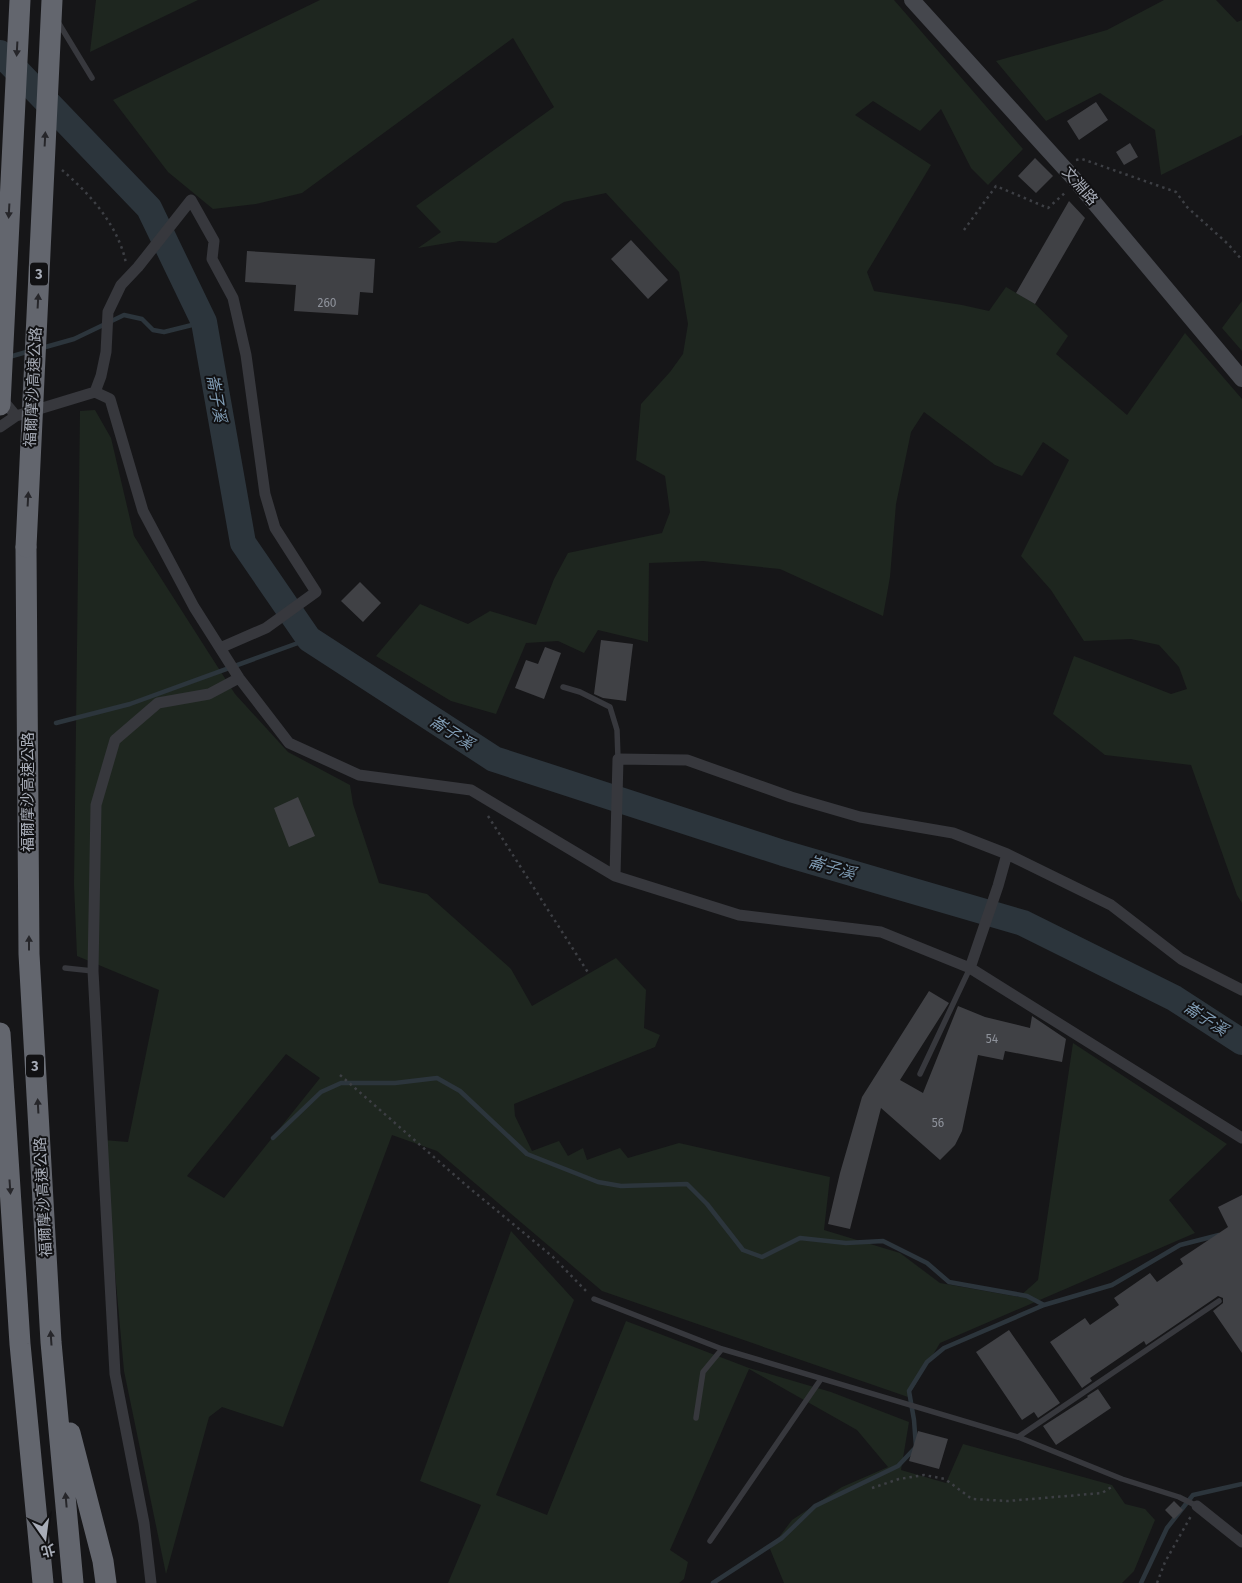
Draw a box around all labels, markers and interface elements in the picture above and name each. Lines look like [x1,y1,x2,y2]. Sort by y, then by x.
one-way arrow [13,41,21,57]
one-way arrow [42,131,50,147]
street label: 文淵路 [1058,163,1102,209]
one-way arrow [5,203,13,219]
road number: 3 [30,262,48,286]
one-way arrow [34,293,42,309]
house number: 260 [317,296,337,310]
street label: 福爾摩沙高速公路 [21,327,45,447]
water label: 崙子溪 [203,373,230,425]
one-way arrow [25,490,33,506]
water label: 崙子溪 [426,711,479,755]
street label: 福爾摩沙高速公路 [19,732,37,852]
water label: 崙子溪 [806,852,859,884]
one-way arrow [25,935,33,951]
water label: 崙子溪 [1180,997,1233,1041]
house number: 54 [986,1032,999,1046]
road number: 3 [26,1054,44,1078]
one-way arrow [33,1097,41,1113]
house number: 56 [932,1116,944,1130]
street label: 福爾摩沙高速公路 [31,1137,55,1257]
one-way arrow [6,1179,14,1195]
one-way arrow [47,1329,55,1345]
one-way arrow [61,1491,69,1507]
north arrow [20,1513,70,1563]
text: 北 [39,1540,57,1560]

